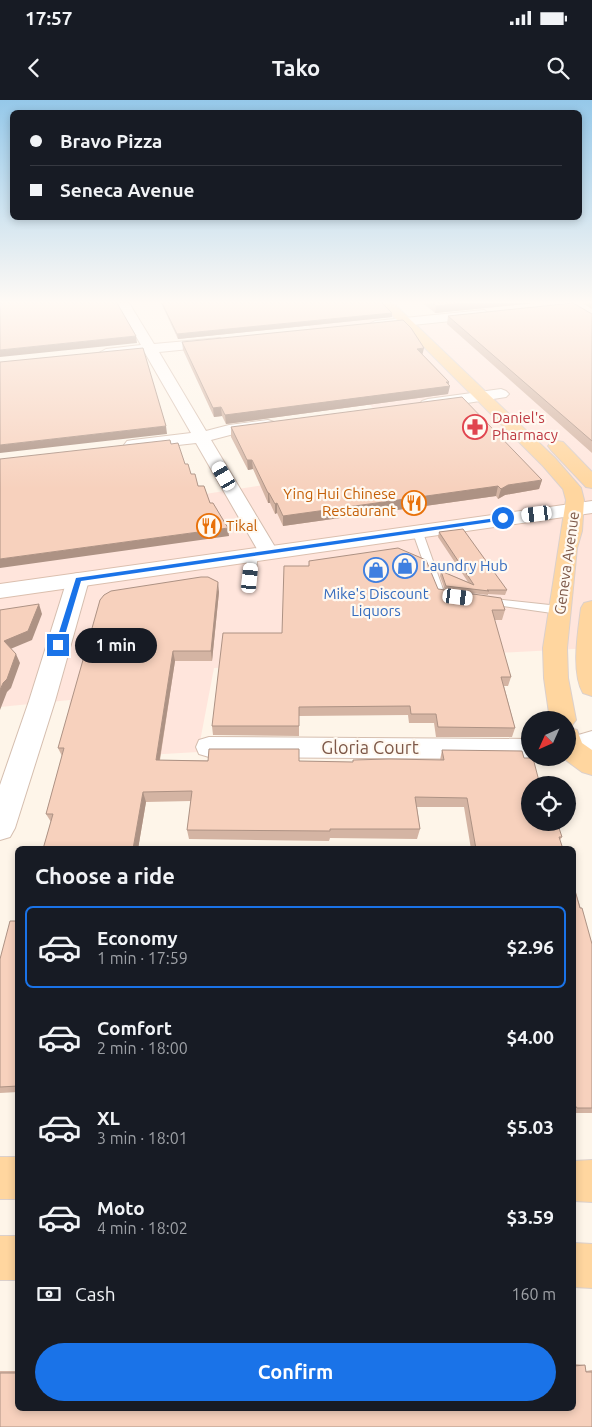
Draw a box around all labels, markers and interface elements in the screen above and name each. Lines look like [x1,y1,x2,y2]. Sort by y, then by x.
text: 17:57 [25,7,73,29]
icon: back [20,54,48,82]
icon: search [544,54,572,82]
text: Tako [272,55,320,80]
text: Bravo Pizza [60,130,162,152]
text: Seneca Avenue [60,179,194,201]
place label: Daniel's Pharmacy [492,409,558,443]
pharmacy icon: Daniel's Pharmacy [462,414,488,440]
car [210,459,237,493]
place label: Ying Hui Chinese Restaurant [283,485,396,519]
restaurant icon: Ying Hui Chinese Restaurant [401,490,427,516]
car [521,505,552,523]
route start [492,507,514,529]
street label: Geneva Avenue [551,510,582,616]
restaurant icon: Tikal [196,513,222,539]
place label: Tikal [226,517,258,534]
shop icon: Laundry Hub [392,553,418,579]
shop icon: Mike's Discount Liquors [363,557,389,583]
place label: Laundry Hub [422,557,508,574]
car [240,562,259,594]
place label: Mike's Discount Liquors [323,585,429,619]
car [442,588,473,606]
callout: 1 min [76,628,158,662]
route end [47,634,69,656]
text: 1 min [96,636,136,654]
north arrow [521,711,576,766]
map controls [521,711,576,831]
street label: Gloria Court [321,737,419,757]
button: locate [521,776,576,831]
text: Choose a ride [35,863,175,888]
icon: car [37,925,82,970]
text: Economy [97,927,178,949]
text: $2.96 [506,936,554,958]
text: 1 min · 17:59 [97,949,188,967]
icon: car [37,1015,82,1060]
text: Comfort [97,1017,172,1039]
text: $4.00 [506,1026,554,1048]
text: 2 min · 18:00 [97,1039,188,1057]
icon: car [37,1105,82,1150]
text: XL [97,1107,120,1129]
text: $5.03 [506,1116,554,1138]
text: 3 min · 18:01 [97,1129,188,1147]
icon: car [37,1195,82,1240]
text: Moto [97,1197,145,1219]
text: $3.59 [506,1206,554,1228]
text: 4 min · 18:02 [97,1219,188,1237]
icon: cash [35,1280,63,1308]
text: Cash [75,1283,116,1305]
text: 160 m [511,1285,556,1303]
button: Confirm [35,1343,556,1401]

